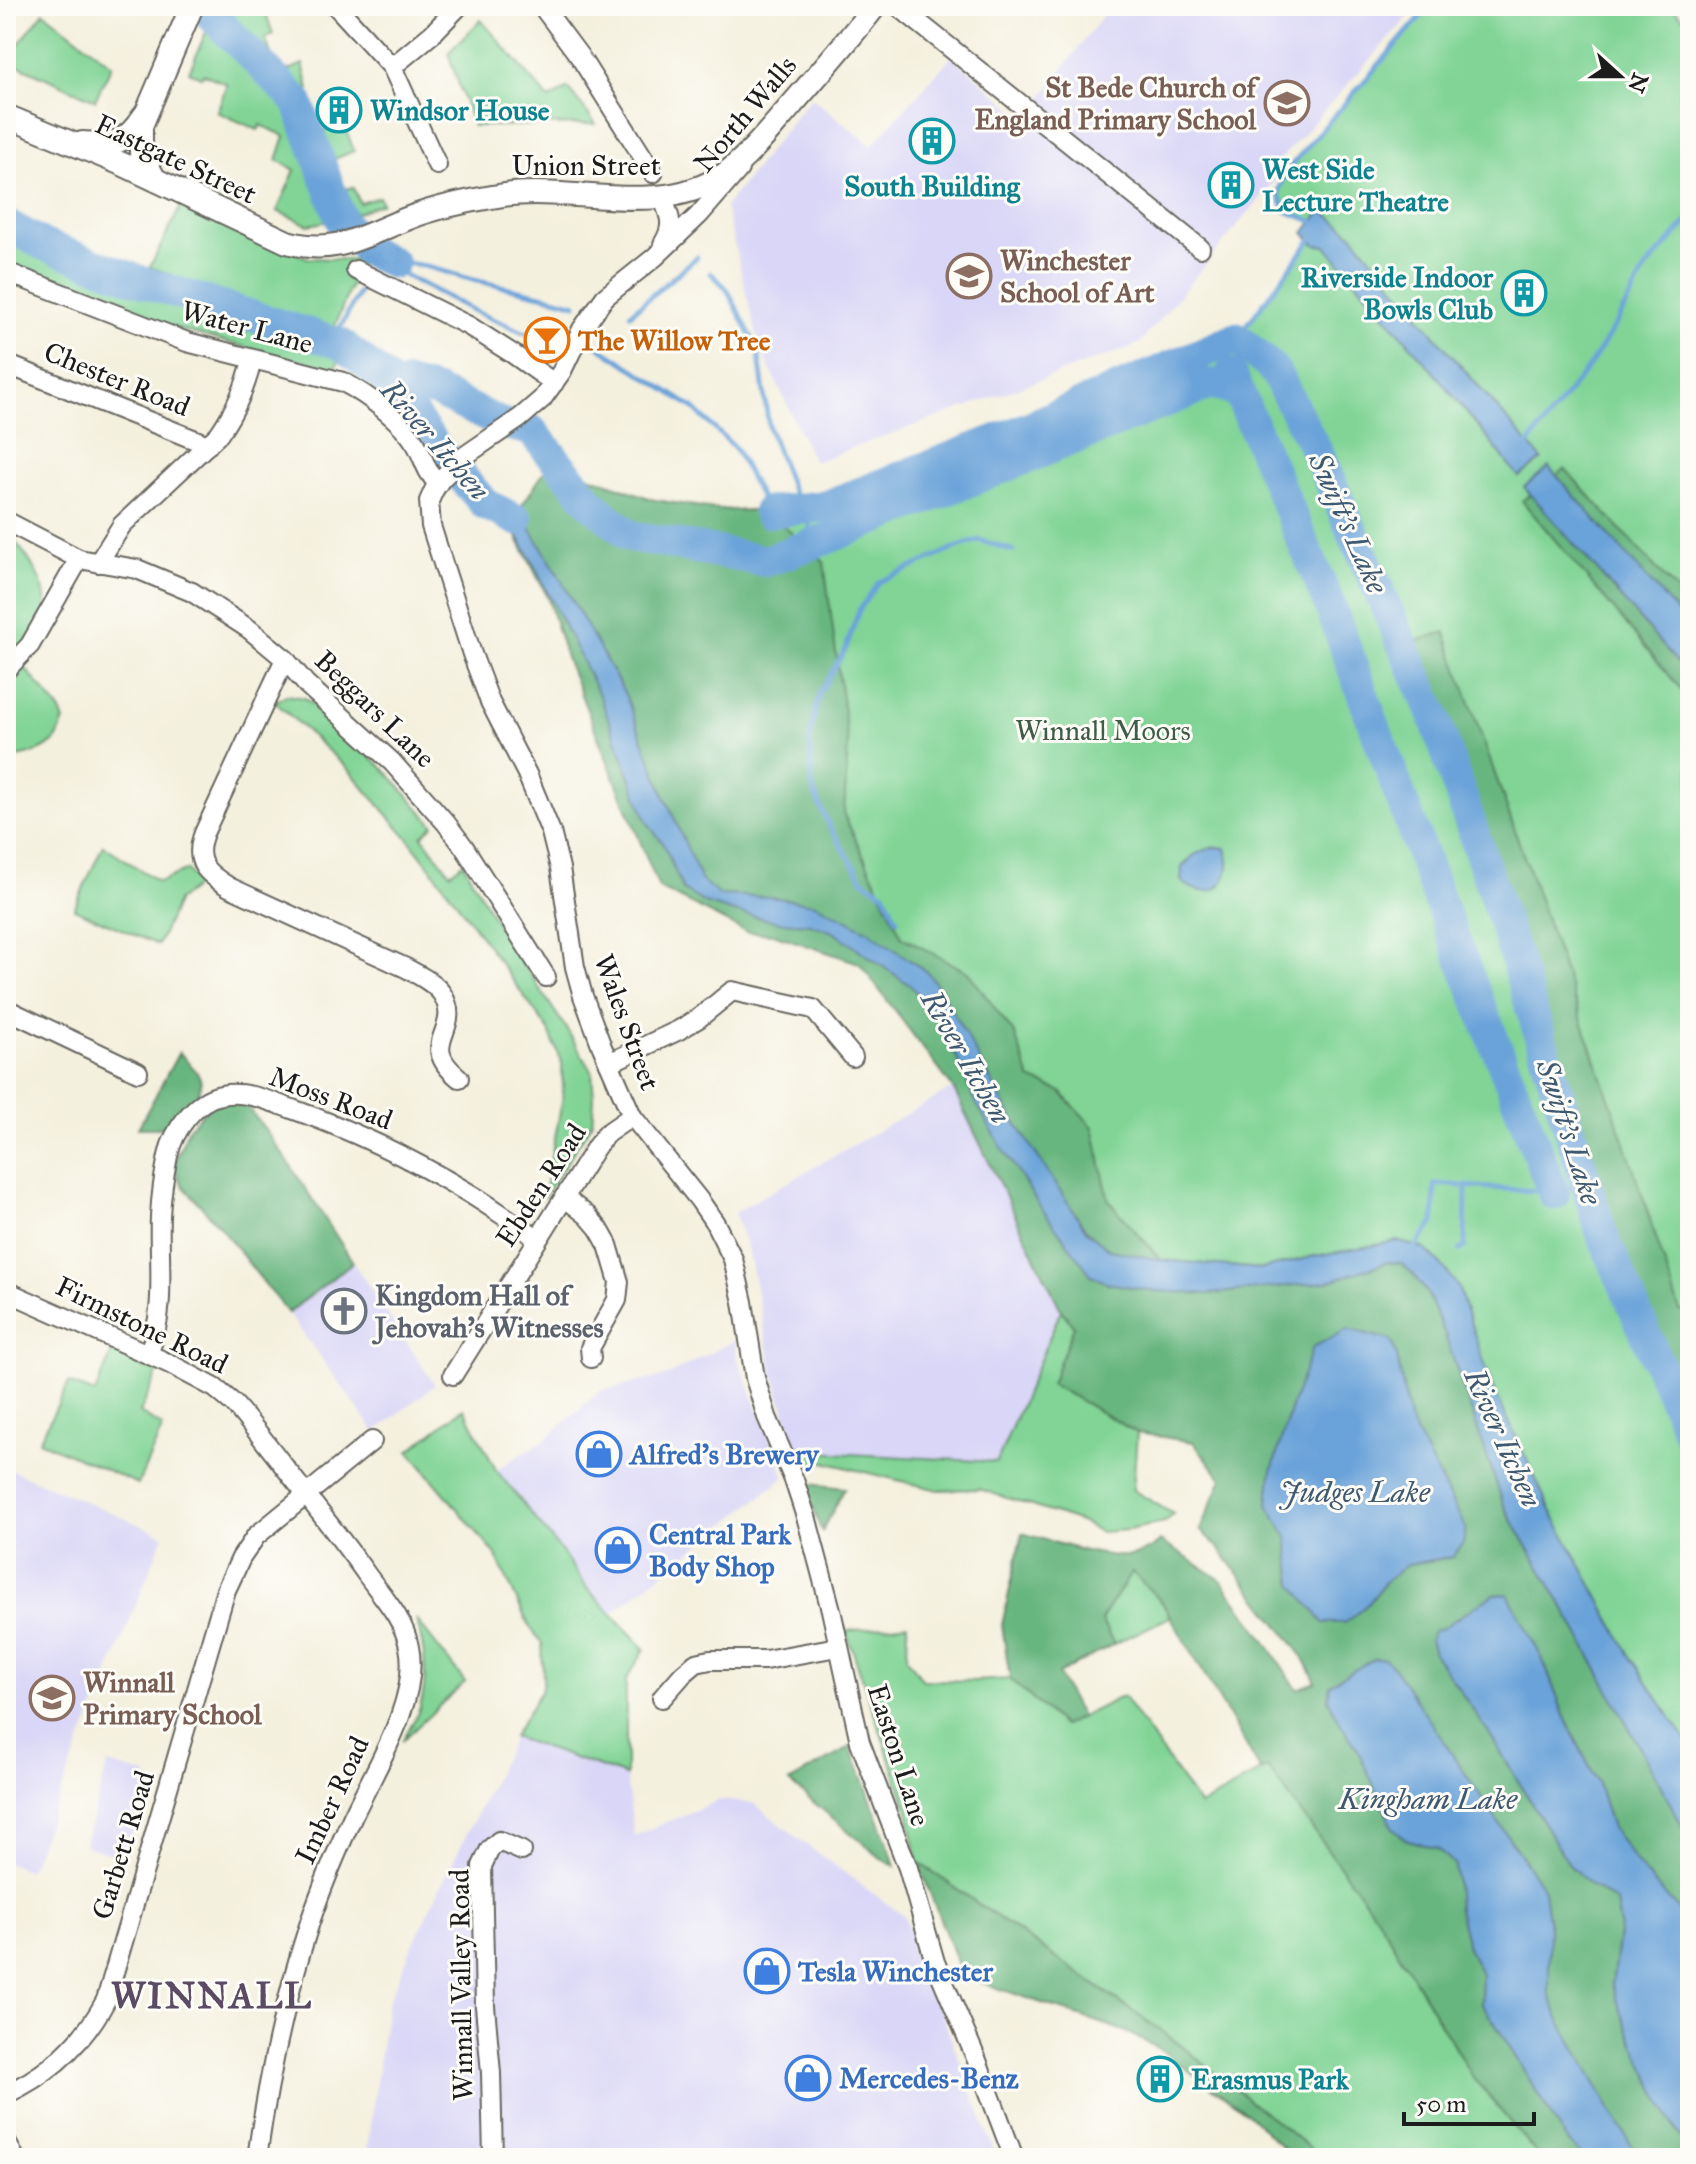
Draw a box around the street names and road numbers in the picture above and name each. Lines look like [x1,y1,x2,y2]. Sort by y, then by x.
street label: North Walls [686,48,804,180]
street label: Eastgate Street [90,106,262,212]
street label: Union Street [511,148,661,183]
street label: Water Lane [178,293,316,361]
street label: Chester Road [39,334,195,424]
street label: Beggars Lane [307,643,443,775]
street label: Wales Street [586,949,668,1095]
street label: Moss Road [265,1059,397,1137]
street label: Ebden Road [488,1117,594,1253]
street label: Firmstone Road [50,1268,234,1382]
street label: Easton Lane [860,1680,938,1830]
street label: Imber Road [287,1731,377,1869]
street label: Garbett Road [84,1766,162,1924]
street label: Winnall Valley Road [441,1869,481,2101]

